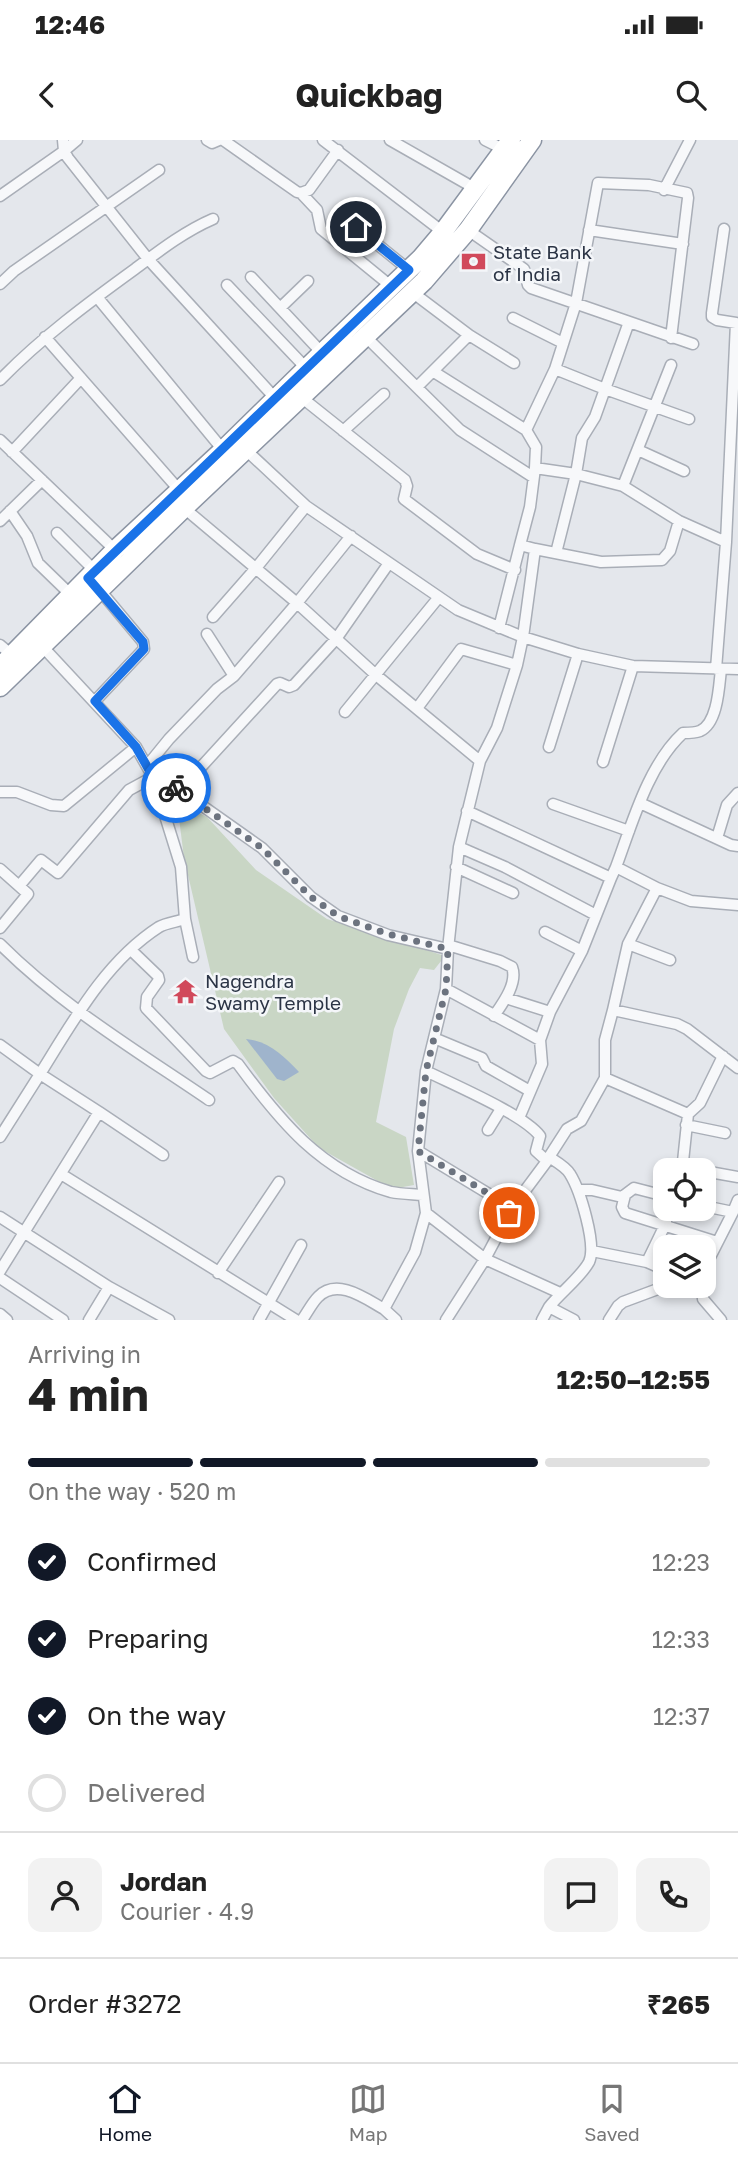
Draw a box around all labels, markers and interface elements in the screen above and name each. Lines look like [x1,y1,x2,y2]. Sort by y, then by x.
text: 12:46 [35,9,105,40]
icon: back [28,76,66,114]
text: Quickbag [295,76,443,114]
icon: search [672,76,710,114]
pin [326,197,386,257]
icon: home [337,208,375,246]
place label: State Bank of India [493,240,592,285]
bank icon: State Bank of India [459,248,487,276]
courier [141,753,211,823]
icon: bike [157,769,195,807]
place label: Nagendra Swamy Temple [205,969,341,1014]
temple icon: Nagendra Swamy Temple [171,977,199,1005]
map controls [653,1158,716,1298]
button: locate [653,1158,716,1221]
pin [479,1183,539,1243]
icon: bag [490,1194,528,1232]
button: layers [653,1235,716,1298]
text: Arriving in [28,1340,141,1368]
text: 12:50–12:55 [557,1364,710,1395]
text: 4 min [28,1366,149,1421]
text: On the way · 520 m [28,1477,236,1505]
icon: check [28,1543,66,1581]
text: Confirmed [87,1546,217,1577]
text: 12:23 [652,1548,710,1576]
icon: check [28,1620,66,1658]
text: Preparing [87,1623,209,1654]
text: 12:33 [652,1625,710,1653]
icon: check [28,1697,66,1735]
text: On the way [87,1700,226,1731]
text: 12:37 [653,1702,710,1730]
text: Delivered [87,1777,206,1808]
button: person [28,1858,102,1932]
button: chat [544,1858,618,1932]
button: phone [636,1858,710,1932]
text: Jordan [120,1866,207,1897]
text: Courier · 4.9 [120,1897,254,1925]
text: Order #3272 [28,1988,182,2019]
text: ₹265 [647,1989,710,2020]
tab: Home [98,2080,152,2145]
tab: Map [349,2080,387,2145]
tab: Saved [584,2080,640,2145]

